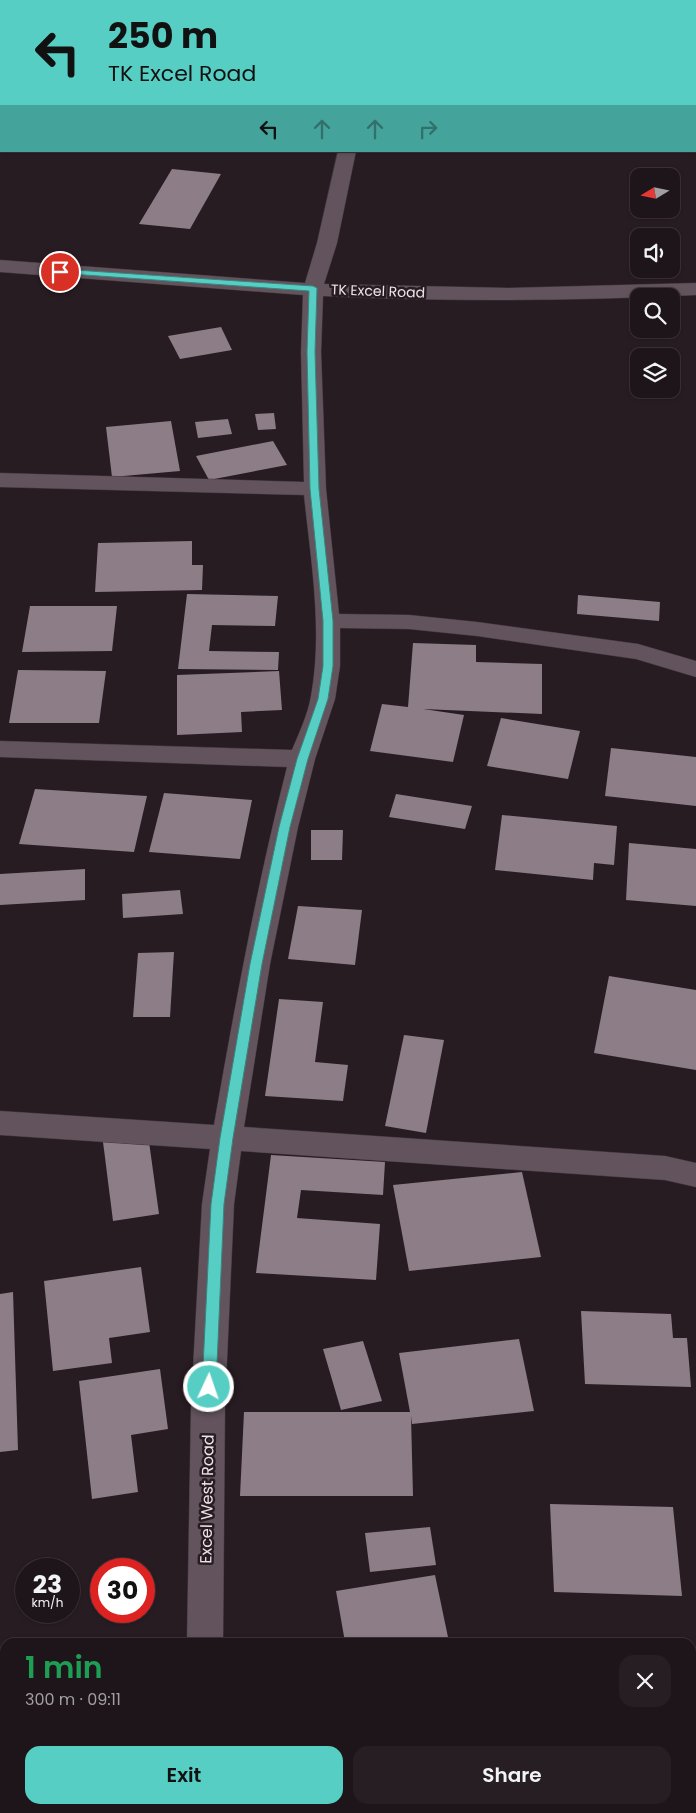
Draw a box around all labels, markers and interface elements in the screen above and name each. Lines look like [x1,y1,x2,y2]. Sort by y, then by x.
text: 250 m [108,11,218,60]
icon: left [25,20,90,85]
text: TK Excel Road [108,58,256,89]
icon: left [255,115,283,143]
icon: ahead [308,115,336,143]
icon: ahead [361,115,389,143]
icon: right [414,115,442,143]
north arrow [630,168,680,218]
map controls [630,168,680,398]
button: sound [630,228,680,278]
pin [39,251,81,293]
icon: arrive [46,258,74,286]
street label: TK Excel Road [331,279,425,303]
button: search [630,288,680,338]
button: layers [630,348,680,398]
position arrow [182,1360,234,1412]
street label: Excel West Road [194,1434,220,1564]
speed limit sign: 30 [90,1558,155,1623]
text: 23 [33,1567,62,1602]
text: km/h [32,1594,63,1611]
text: 1 min [25,1646,103,1689]
button: close [619,1655,671,1707]
text: 300 m · 09:11 [25,1688,121,1711]
button: Exit [25,1746,343,1804]
button: Share [353,1746,671,1804]

